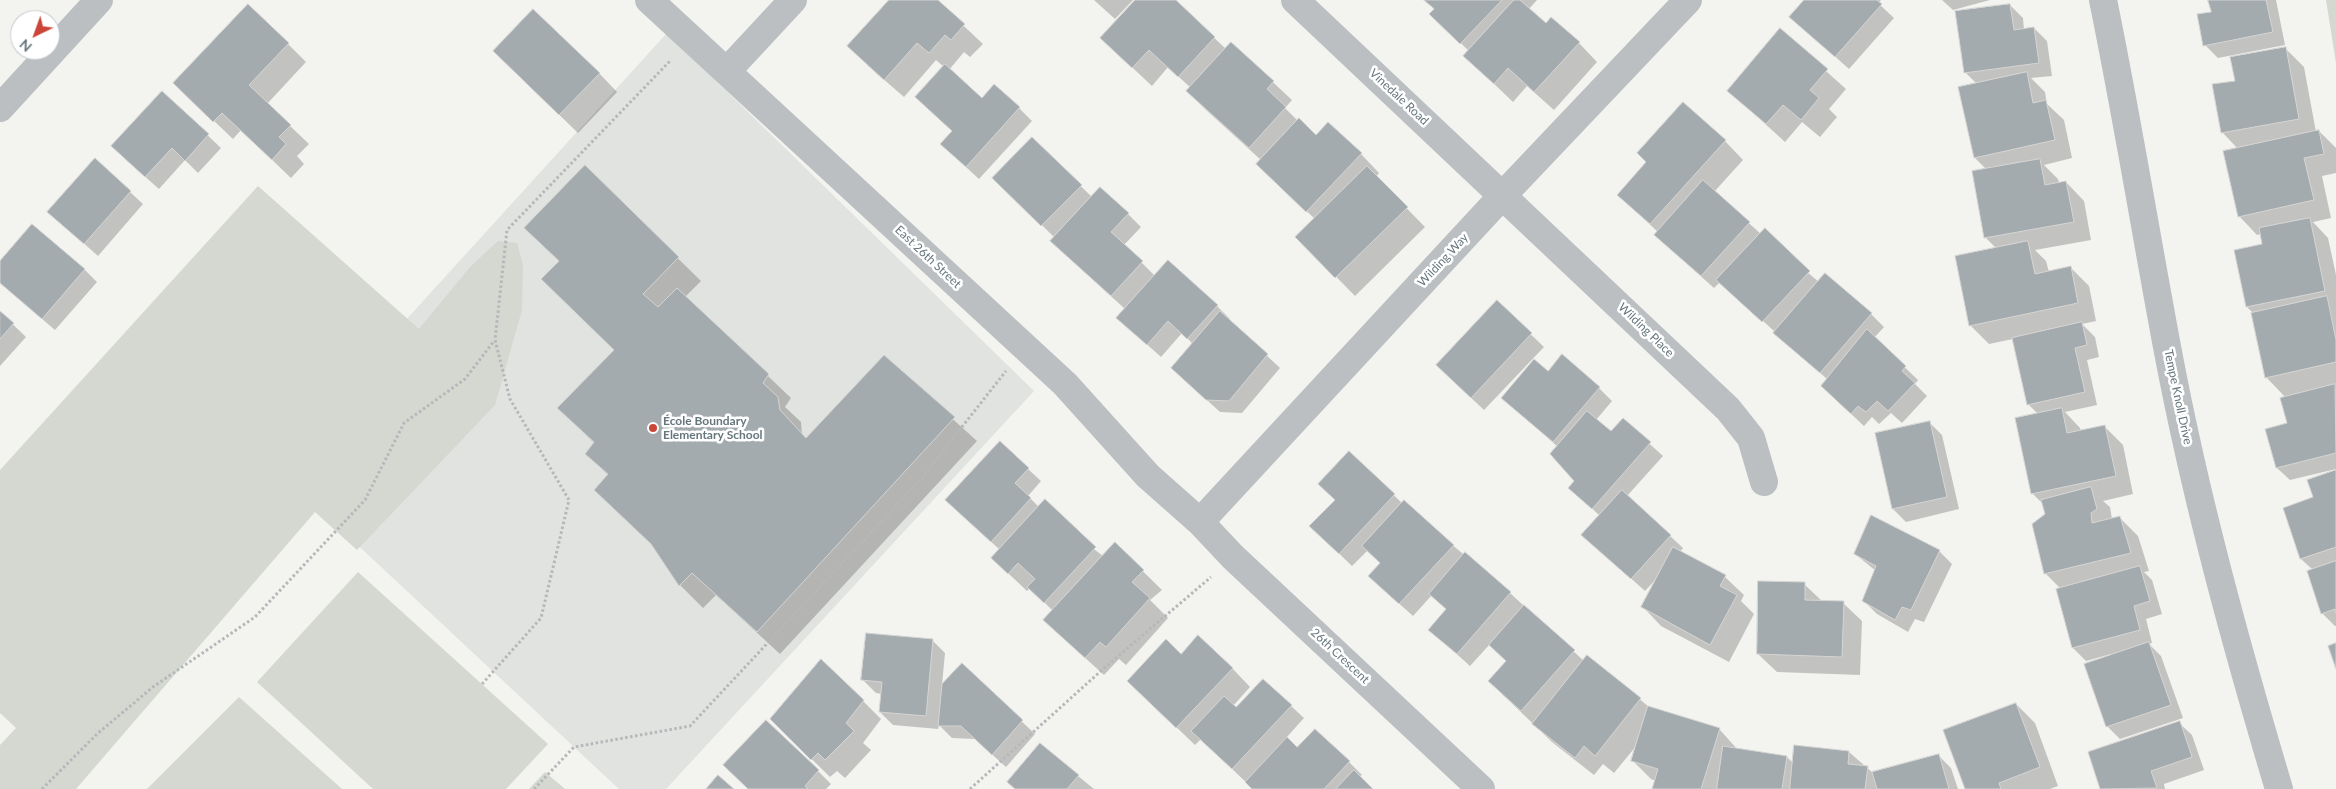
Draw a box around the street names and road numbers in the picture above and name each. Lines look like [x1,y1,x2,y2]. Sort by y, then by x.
street label: Vinedale Road [1366,66,1432,128]
street label: East 26th Street [892,223,964,291]
street label: Wilding Way [1415,230,1471,290]
street label: Wilding Place [1615,300,1677,360]
street label: Tempe Knoll Drive [2161,348,2195,446]
street label: 26th Crescent [1308,625,1372,687]

